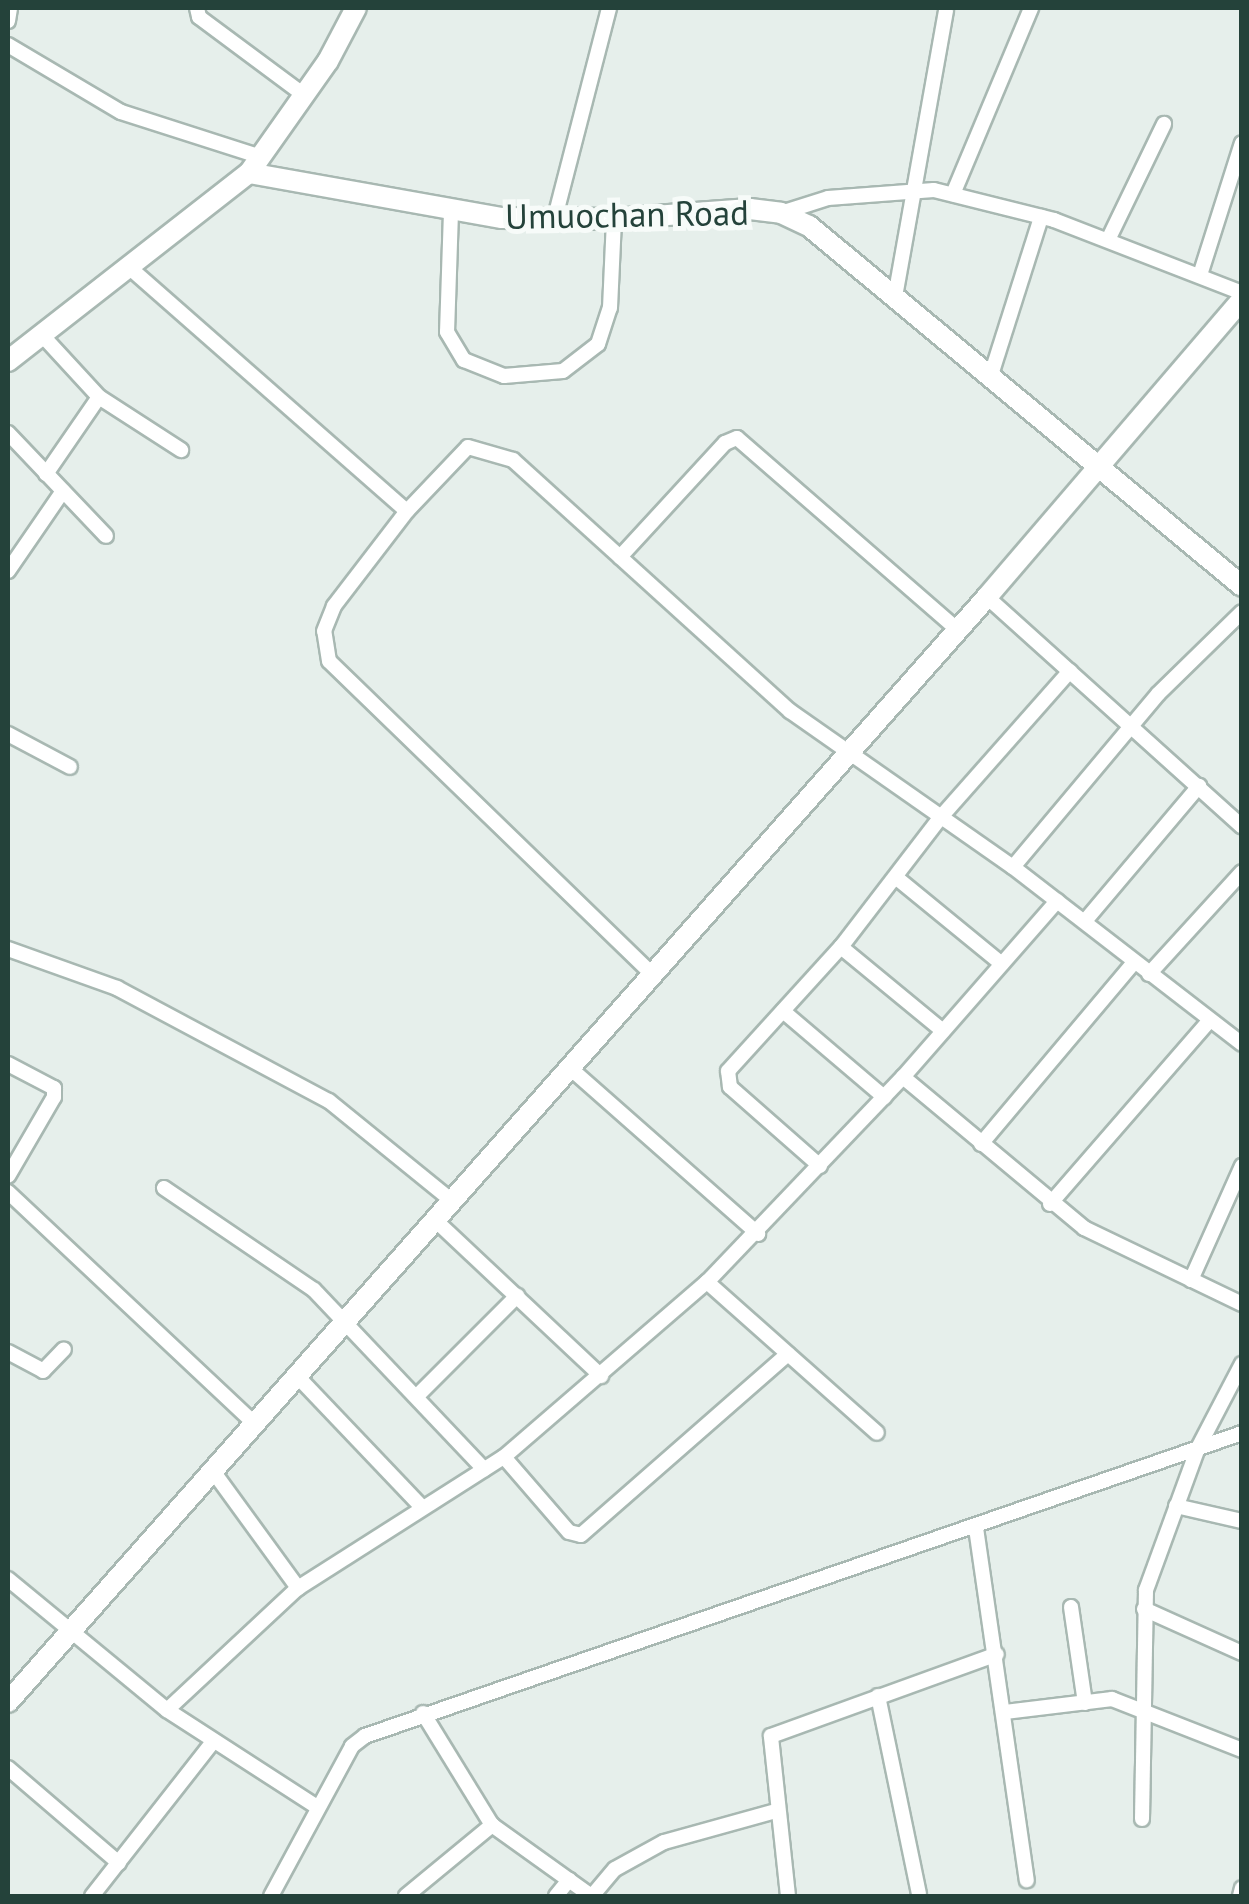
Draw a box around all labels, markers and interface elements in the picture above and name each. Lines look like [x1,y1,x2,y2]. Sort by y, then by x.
street label: Umuochan Road [505,191,749,237]

